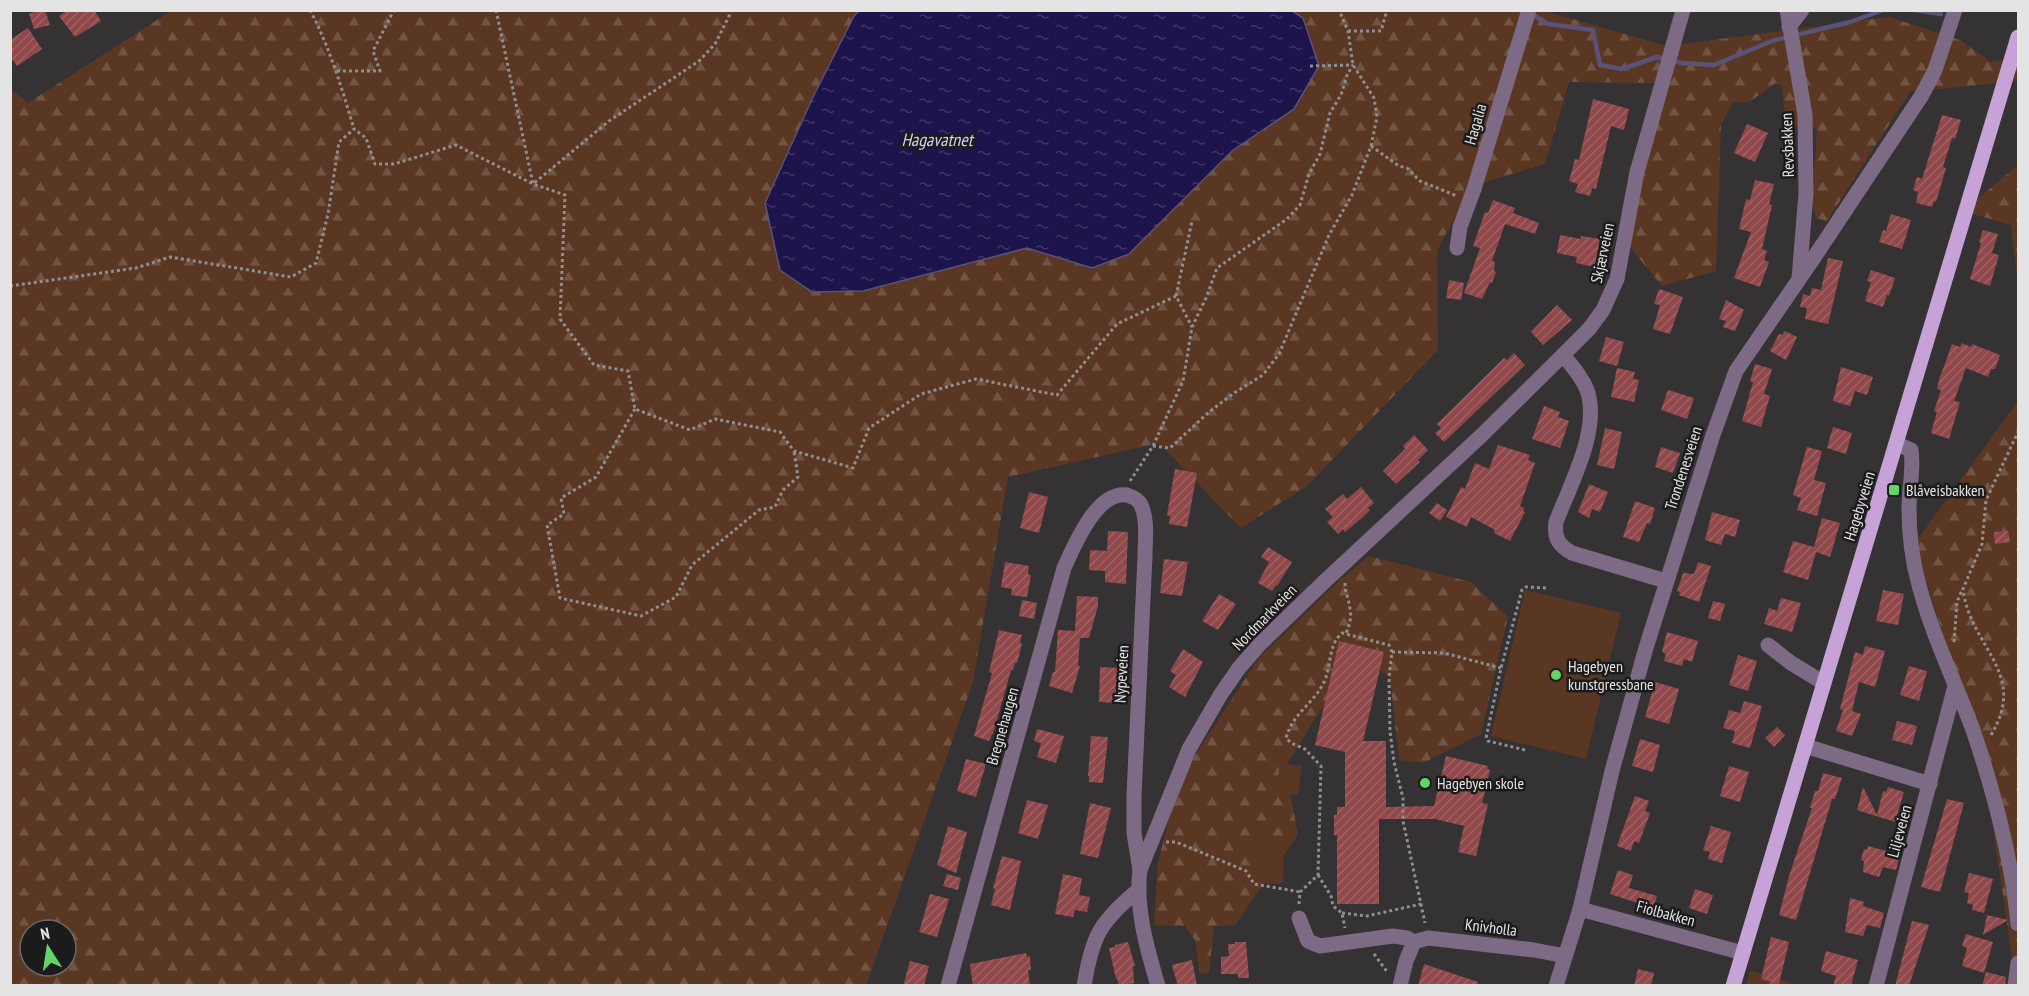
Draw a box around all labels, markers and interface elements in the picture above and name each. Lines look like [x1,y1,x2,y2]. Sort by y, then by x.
street label: Hagalia [1460,101,1490,147]
street label: Revsbakken [1776,113,1798,177]
water label: Hagavatnet [901,128,975,151]
street label: Skjærveien [1586,221,1618,285]
street label: Trondenesveien [1660,424,1706,512]
street label: Hagebyveien [1839,469,1879,543]
place label: Blåveisbakken [1906,480,1985,500]
marker: Blåveisbakken [1887,483,1901,497]
street label: Nordmarkveien [1228,580,1300,654]
street label: Nypeveien [1110,645,1132,703]
place label: Hagebyen kunstgressbane [1568,656,1654,694]
marker: Hagebyen kunstgressbane [1549,668,1563,682]
street label: Bregnehaugen [981,685,1023,767]
place label: Hagebyen skole [1437,773,1524,793]
marker: Hagebyen skole [1418,776,1432,790]
street label: Liljeveien [1882,803,1916,859]
street label: Fiolbakken [1634,896,1698,930]
street label: Knivholla [1464,914,1518,940]
north arrow [18,918,78,978]
text: N [39,923,51,944]

